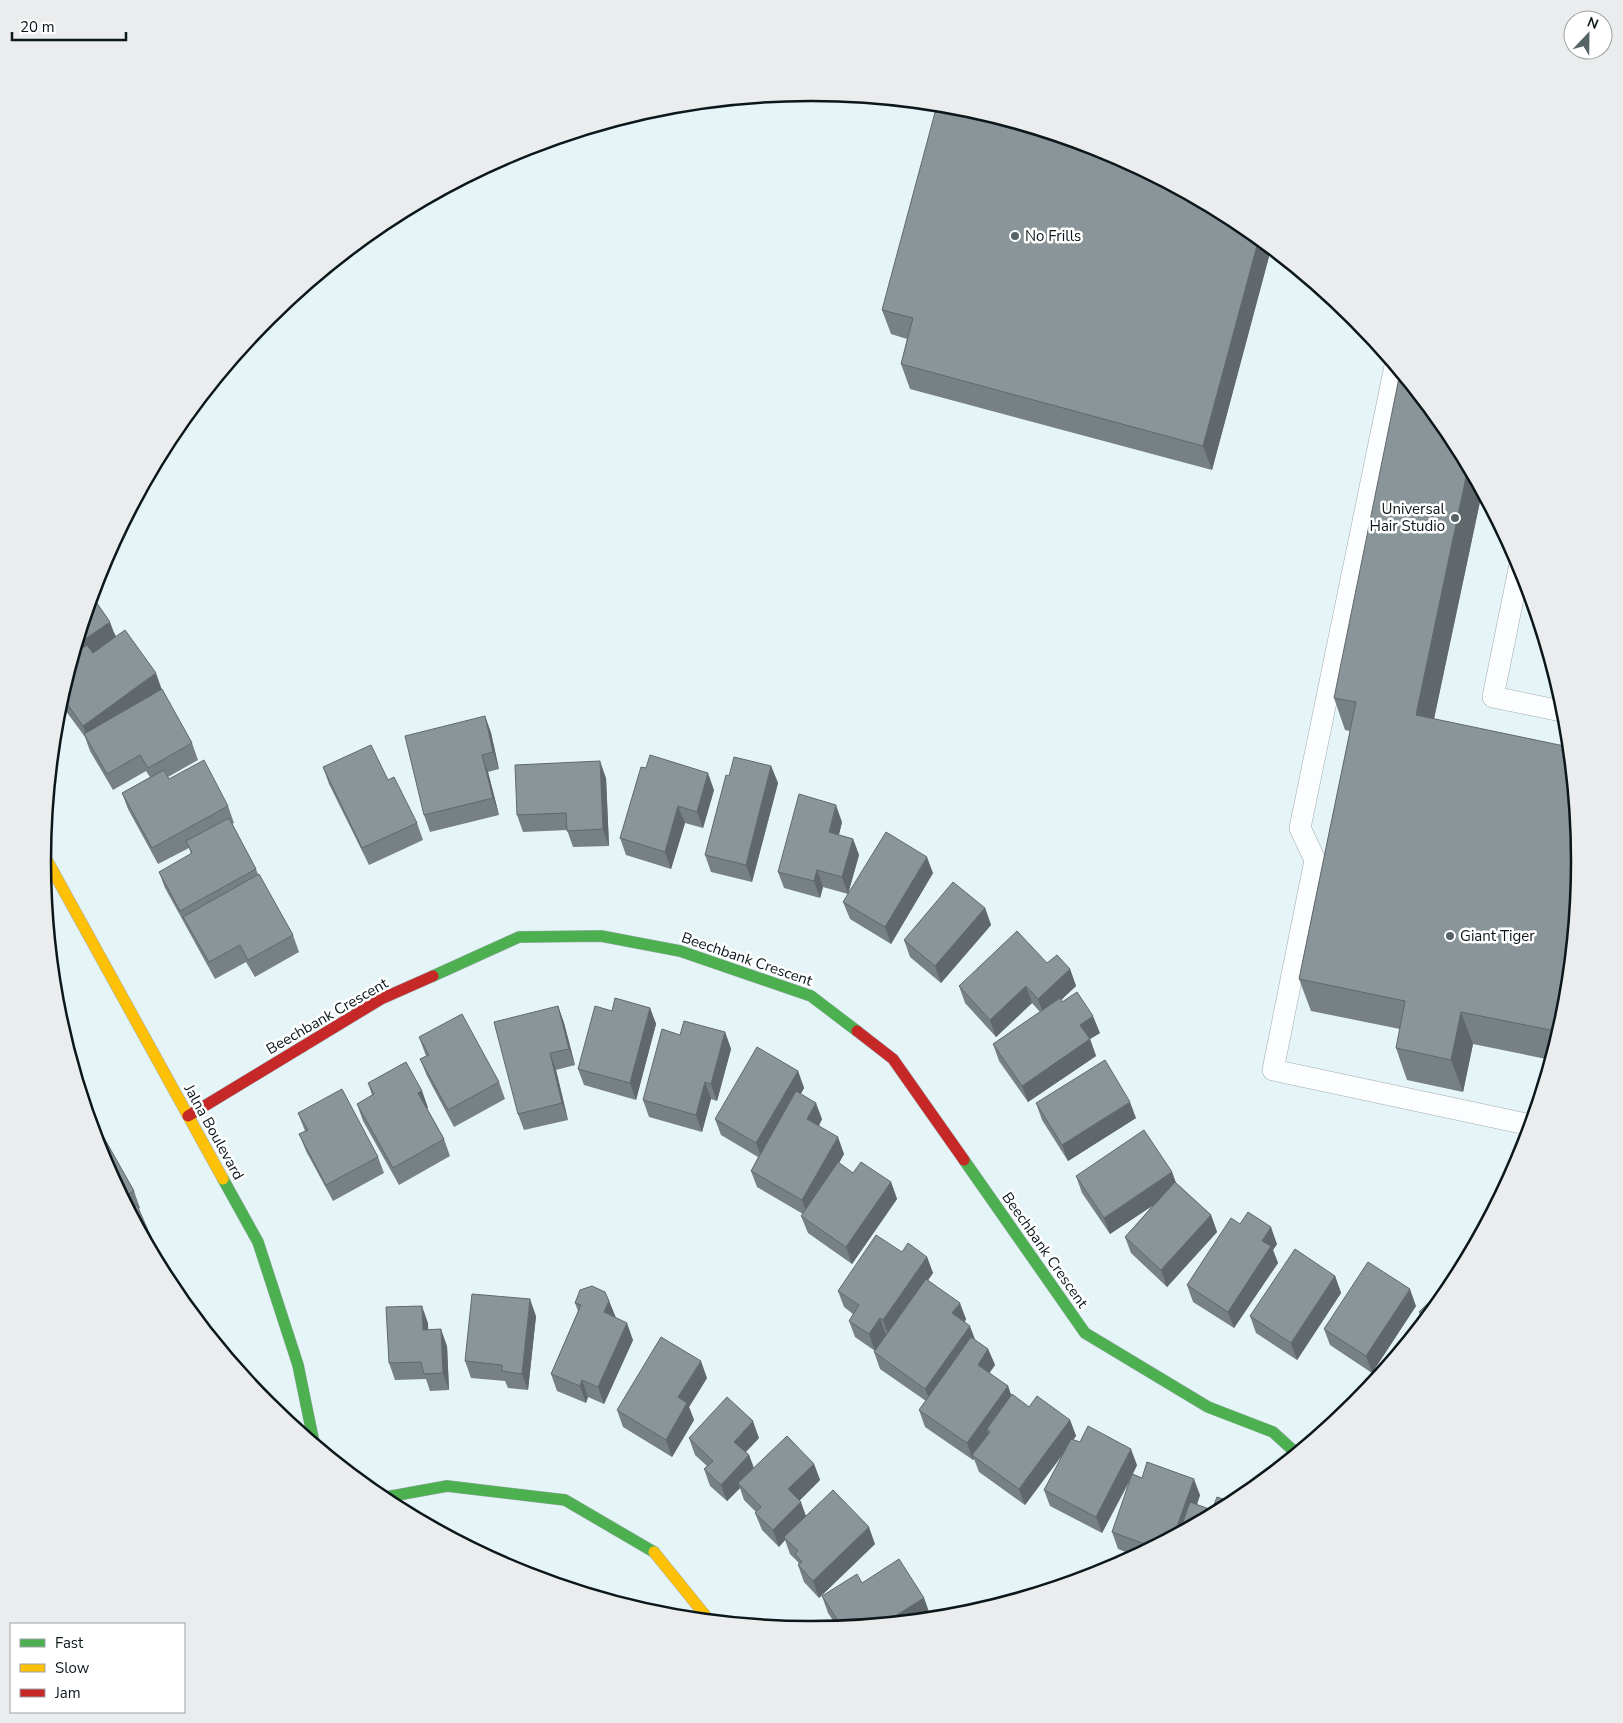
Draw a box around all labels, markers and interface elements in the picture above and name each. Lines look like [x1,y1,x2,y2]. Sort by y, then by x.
scale bar [12,10,126,42]
north arrow [1563,10,1613,60]
text: N [1584,13,1601,34]
text: 20 m [20,17,55,37]
place label: No Frills [1025,226,1081,246]
marker: No Frills [1009,230,1021,242]
place label: Universal Hair Studio [1370,499,1446,536]
marker: Universal Hair Studio [1449,512,1461,524]
place label: Giant Tiger [1460,926,1535,946]
street label: Beechbank Crescent [679,927,816,991]
marker: Giant Tiger [1444,930,1456,942]
street label: Beechbank Crescent [263,973,392,1059]
street label: Jalna Boulevard [179,1080,249,1183]
street label: Beechbank Crescent [997,1188,1093,1313]
legend [10,1623,185,1713]
text: Fast [55,1633,84,1653]
text: Slow [55,1658,90,1678]
text: Jam [54,1683,81,1703]

